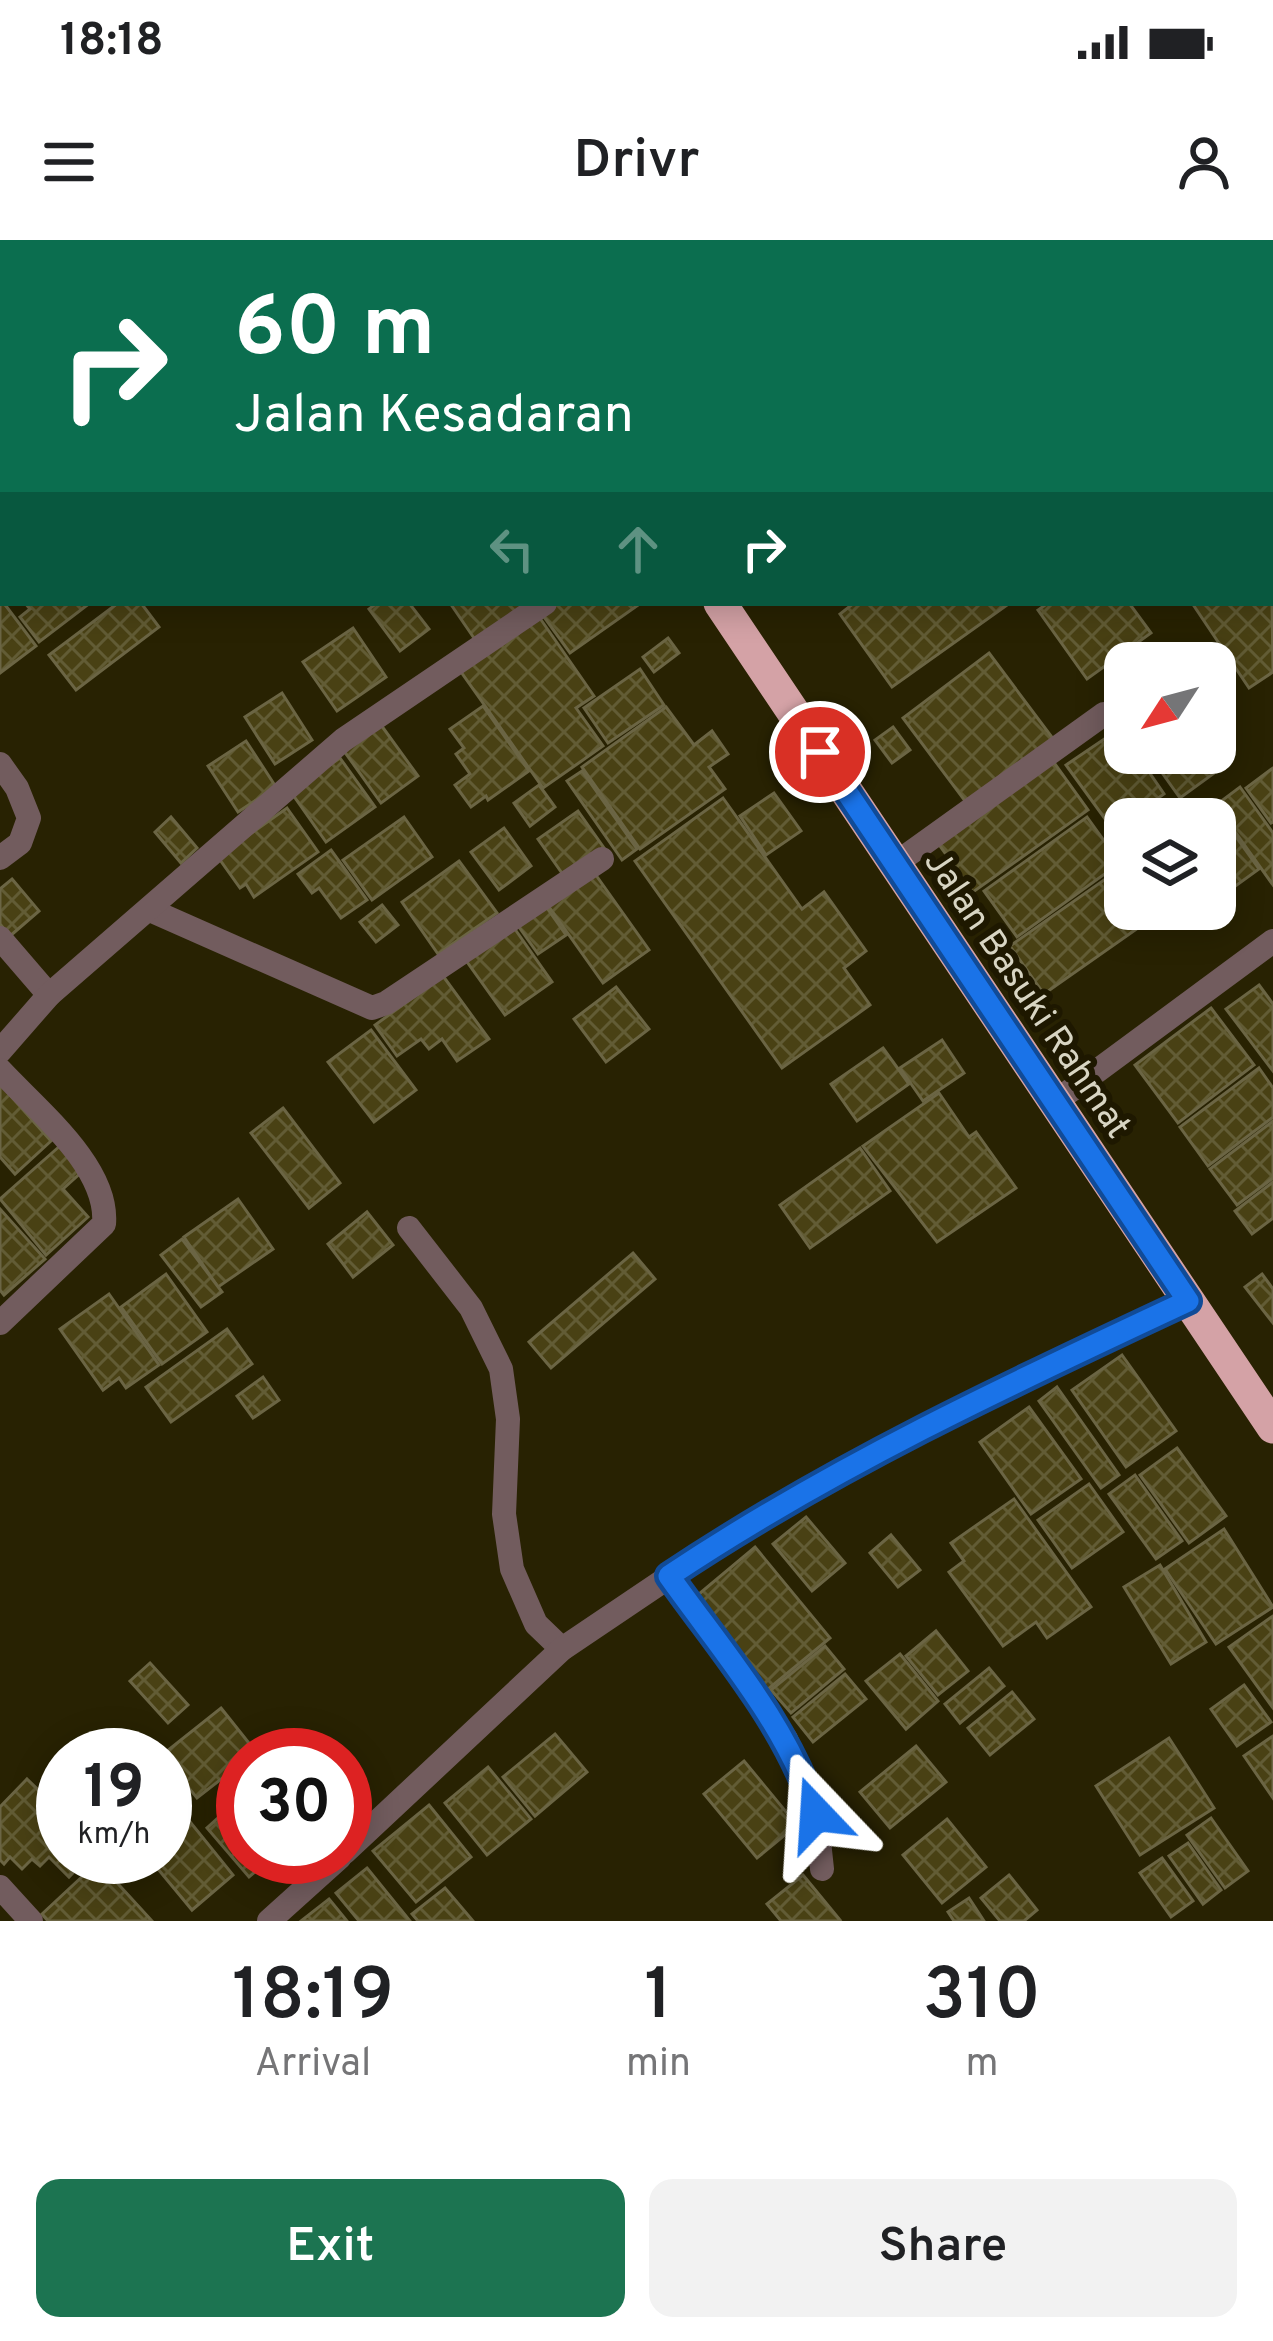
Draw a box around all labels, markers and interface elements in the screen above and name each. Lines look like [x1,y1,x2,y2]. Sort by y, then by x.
text: 18:18 [60,14,164,71]
text: Drivr [573,128,700,197]
icon: menu [36,129,102,195]
icon: person [1171,129,1237,195]
text: 60 m [234,279,435,385]
icon: right [36,288,192,444]
text: Jalan Kesadaran [234,383,634,452]
icon: left [479,516,545,582]
icon: ahead [605,516,671,582]
icon: right [731,516,797,582]
north arrow [1104,642,1236,774]
map controls [1104,642,1236,930]
pin [769,701,871,803]
icon: arrive [787,719,853,785]
button: layers [1104,798,1236,930]
street label: Jalan Basuki Rahmat [912,842,1139,1148]
speed limit sign: 30 [216,1728,372,1884]
position arrow [753,1751,879,1877]
text: 19 [84,1753,144,1829]
text: km/h [78,1817,150,1854]
text: 18:19 [232,1953,394,2045]
text: 1 [644,1953,672,2045]
text: 310 [923,1953,1041,2045]
text: Arrival [255,2041,371,2090]
text: min [626,2041,691,2090]
text: m [965,2041,998,2090]
button: Exit [36,2179,625,2317]
button: Share [649,2179,1237,2317]

